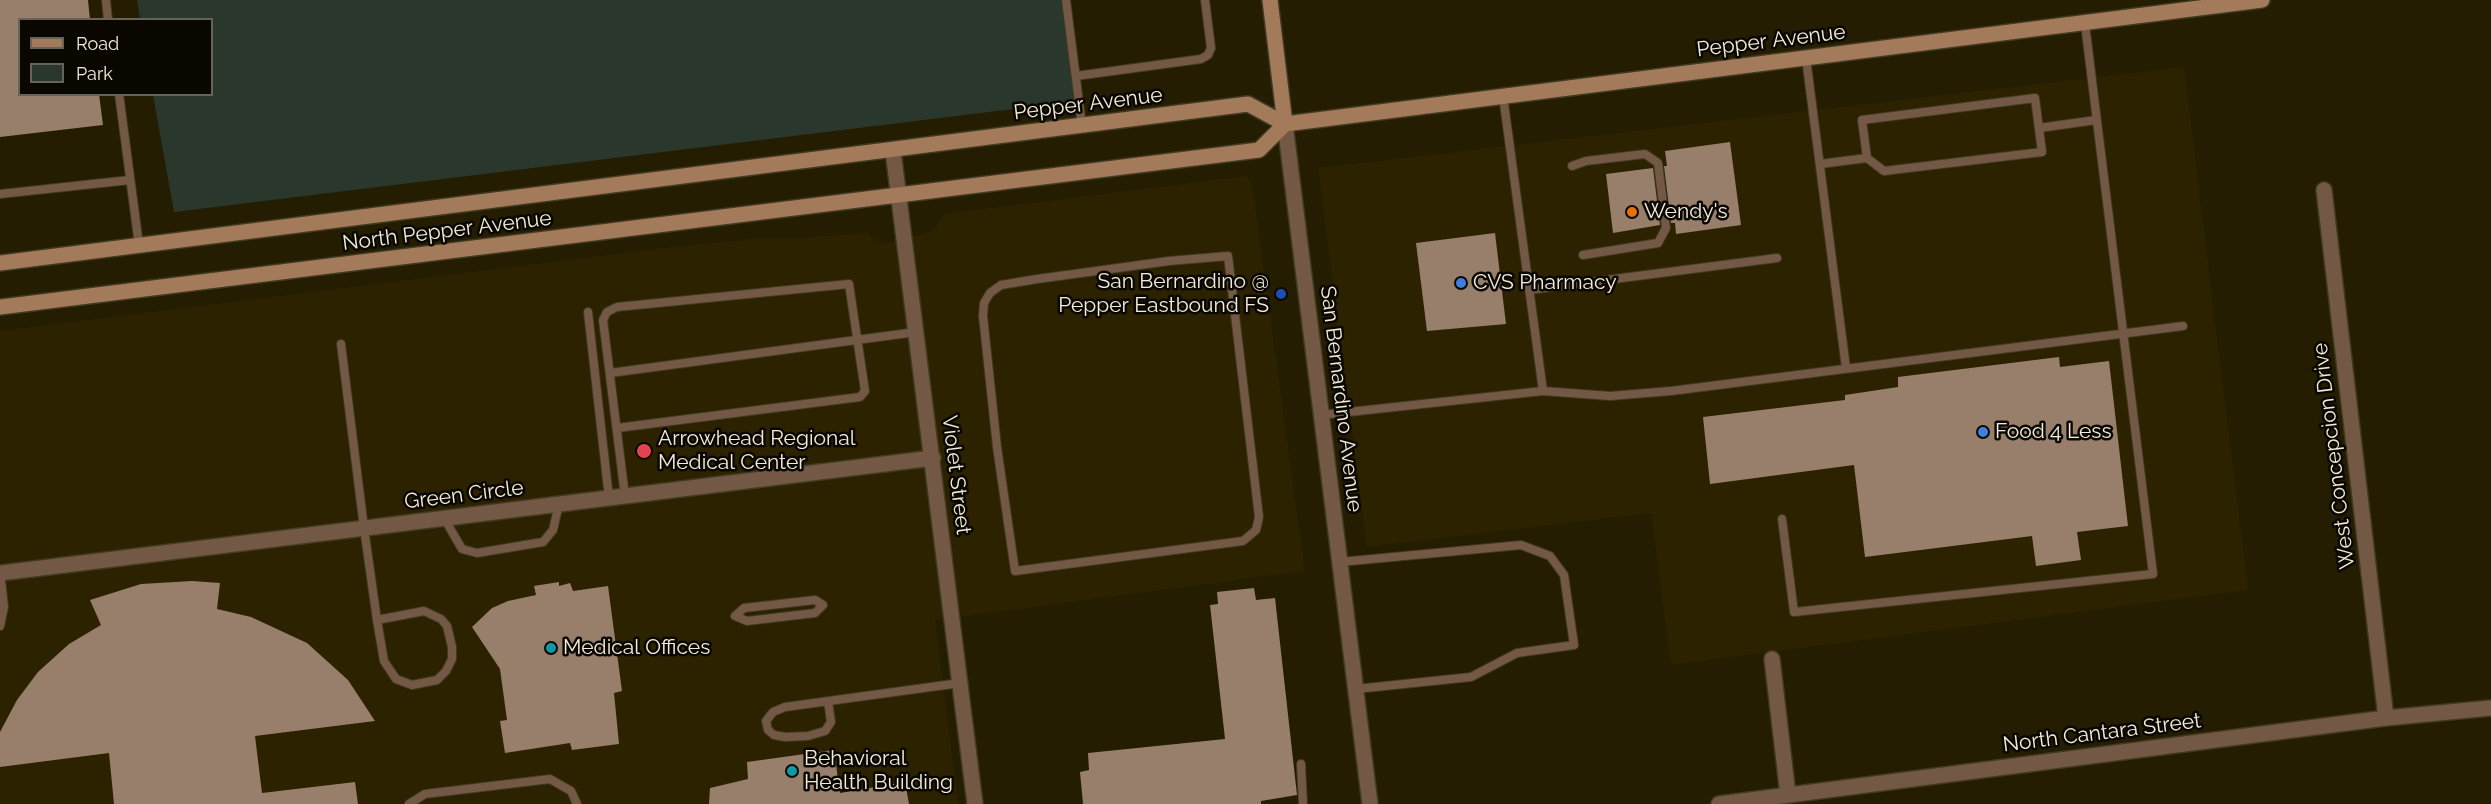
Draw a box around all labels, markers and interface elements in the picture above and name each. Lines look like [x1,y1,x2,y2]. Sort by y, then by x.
legend [18,18,213,96]
street label: Pepper Avenue [1695,19,1847,63]
text: Road [76,33,119,54]
text: Park [76,63,113,84]
street label: Pepper Avenue [1012,82,1164,126]
place label: Wendy's [1644,199,1728,225]
marker: Wendy's [1625,205,1639,219]
street label: North Pepper Avenue [341,206,553,256]
place label: San Bernardino @ Pepper Eastbound FS [1058,269,1269,319]
place label: CVS Pharmacy [1473,270,1617,296]
marker: CVS Pharmacy [1454,276,1468,290]
street label: San Bernardino Avenue [1315,284,1367,514]
marker: San Bernardino @ Pepper Eastbound FS [1274,287,1288,301]
street label: West Concepcion Drive [2308,342,2360,570]
street label: Violet Street [936,414,976,536]
place label: Food 4 Less [1995,419,2112,445]
marker: Food 4 Less [1976,425,1990,439]
place label: Arrowhead Regional Medical Center [658,426,855,476]
marker: Arrowhead Regional Medical Center [635,442,653,460]
street label: Green Circle [403,475,525,515]
place label: Medical Offices [563,635,710,661]
marker: Medical Offices [544,641,558,655]
street label: North Cantara Street [2002,708,2202,758]
place label: Behavioral Health Building [804,746,953,796]
marker: Behavioral Health Building [785,764,799,778]

